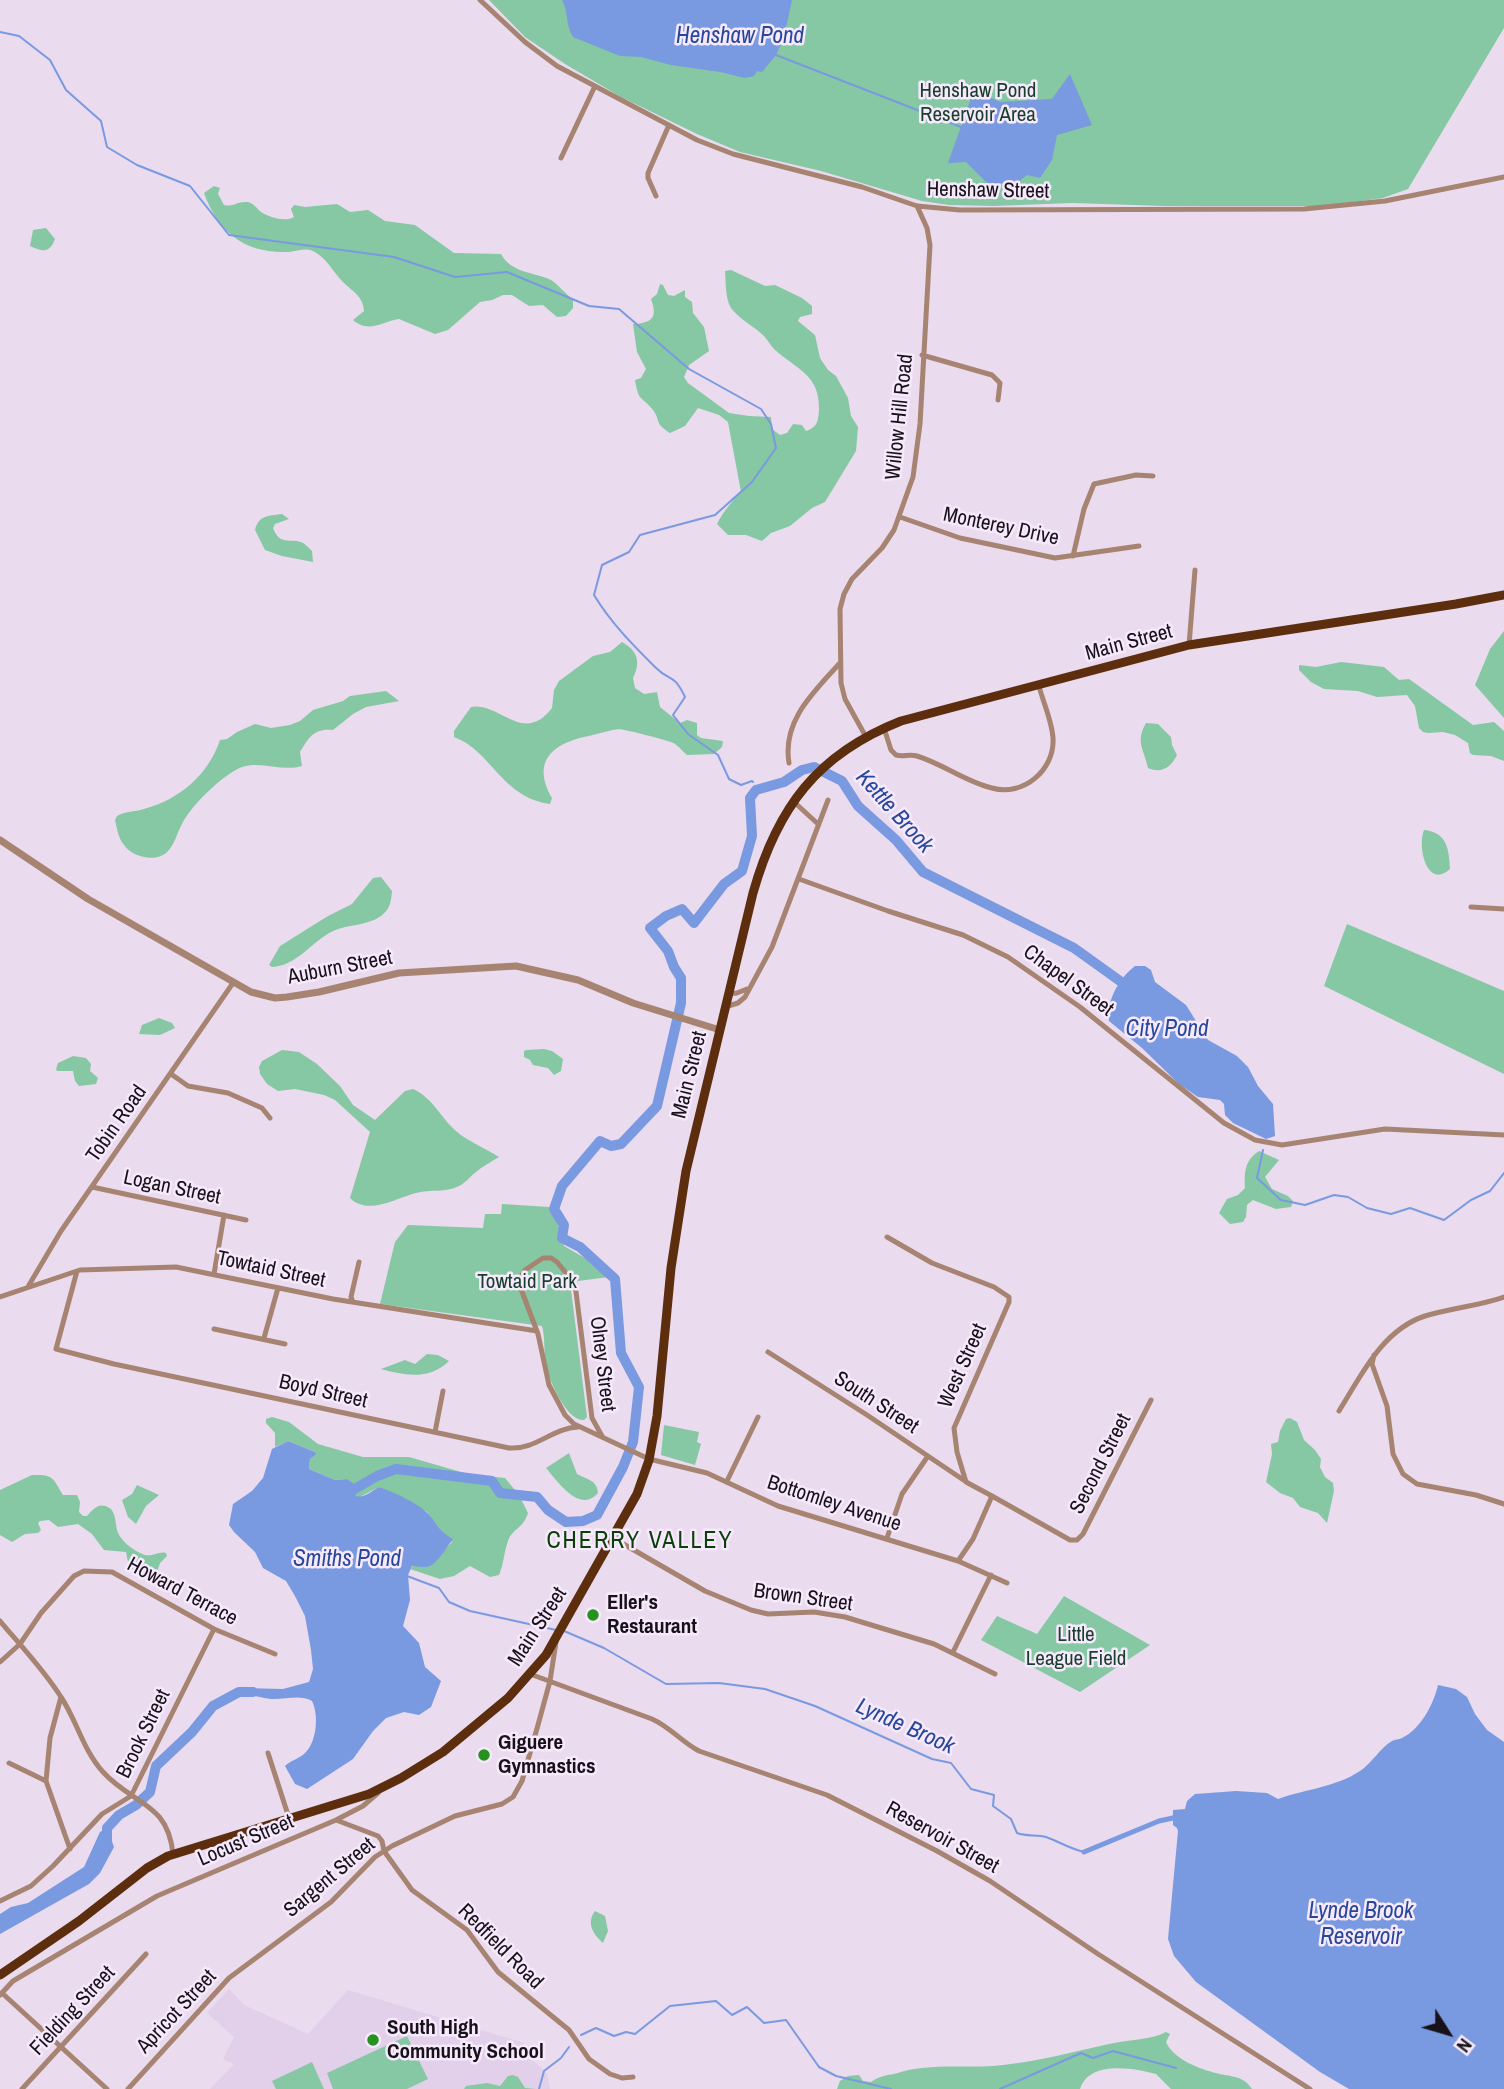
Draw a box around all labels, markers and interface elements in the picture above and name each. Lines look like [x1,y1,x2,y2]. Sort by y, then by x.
water label: Henshaw Pond [676,23,804,51]
park label: Henshaw Pond Reservoir Area [920,78,1036,128]
street label: Henshaw Street [927,177,1049,205]
street label: Willow Hill Road [881,353,919,481]
street label: Monterey Drive [941,502,1061,552]
street label: Main Street [1083,619,1175,667]
water label: Kettle Brook [849,765,939,859]
street label: Chapel Street [1018,940,1118,1022]
street label: Auburn Street [285,945,395,991]
water label: City Pond [1126,1016,1208,1044]
street label: Main Street [667,1029,713,1121]
street label: Tobin Road [81,1081,153,1167]
street label: Logan Street [121,1165,223,1211]
street label: Towtaid Street [215,1246,327,1294]
park label: Towtaid Park [477,1269,577,1295]
street label: Olney Street [584,1315,620,1413]
street label: West Street [933,1320,993,1412]
street label: South Street [829,1366,923,1440]
street label: Boyd Street [276,1370,370,1414]
street label: Second Street [1065,1410,1137,1518]
street label: Bottomley Avenue [764,1470,904,1538]
district label: CHERRY VALLEY [548,1528,732,1556]
water label: Smiths Pond [293,1546,401,1574]
street label: Howard Terrace [122,1552,242,1632]
street label: Brown Street [752,1579,854,1617]
street label: Main Street [503,1583,573,1671]
place label: Eller's Restaurant [607,1590,697,1640]
marker: Eller's Restaurant [585,1607,601,1623]
park label: Little League Field [1026,1622,1126,1672]
street label: Brook Street [112,1685,176,1783]
water label: Lynde Brook [851,1693,959,1761]
place label: Giguere Gymnastics [498,1730,596,1780]
marker: Giguere Gymnastics [476,1747,492,1763]
street label: Reservoir Street [881,1797,1003,1879]
street label: Locust Street [194,1810,298,1872]
street label: Sargent Street [279,1833,381,1923]
water label: Lynde Brook Reservoir [1308,1898,1414,1952]
street label: Redfield Road [452,1899,548,1995]
street label: Fielding Street [25,1961,121,2061]
street label: Apricot Street [132,1965,222,2059]
north arrow [1413,1998,1483,2068]
place label: South High Community School [387,2015,544,2065]
marker: South High Community School [365,2032,381,2048]
text: N [1451,2033,1479,2058]

